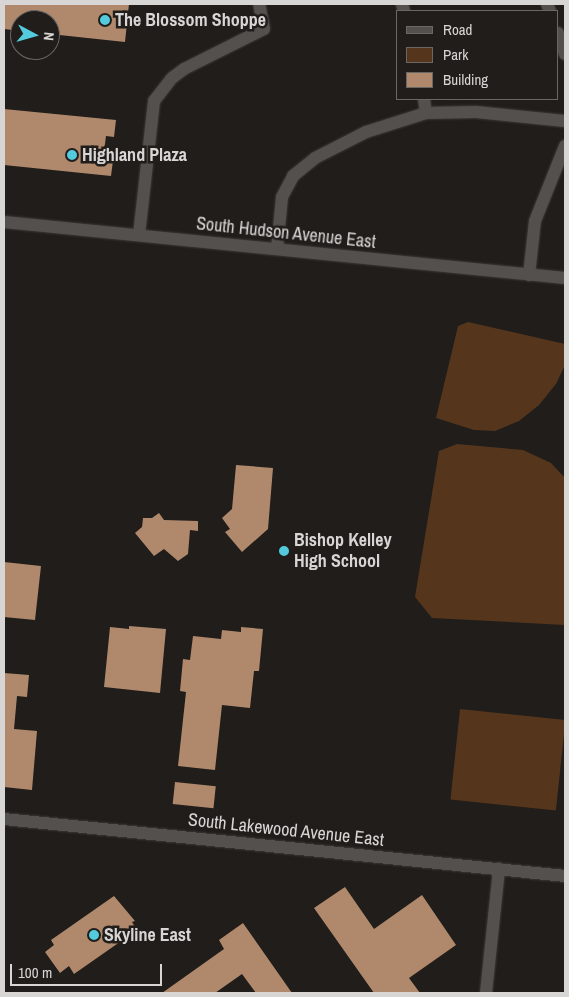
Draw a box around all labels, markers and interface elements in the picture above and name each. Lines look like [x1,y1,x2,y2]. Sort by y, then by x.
place label: The Blossom Shoppe [115,9,266,31]
north arrow [10,10,60,60]
legend [396,10,559,100]
marker: The Blossom Shoppe [99,14,111,26]
text: Road [443,19,472,40]
text: N [40,31,58,42]
text: Park [443,44,468,65]
text: Building [443,69,488,90]
place label: Highland Plaza [82,144,187,166]
marker: Highland Plaza [66,149,78,161]
street label: South Hudson Avenue East [195,213,377,253]
place label: Bishop Kelley High School [294,530,392,572]
marker: Bishop Kelley High School [278,545,290,557]
street label: South Lakewood Avenue East [187,809,385,851]
place label: Skyline East [104,924,191,946]
marker: Skyline East [88,929,100,941]
scale bar [12,954,165,986]
text: 100 m [18,962,52,983]

